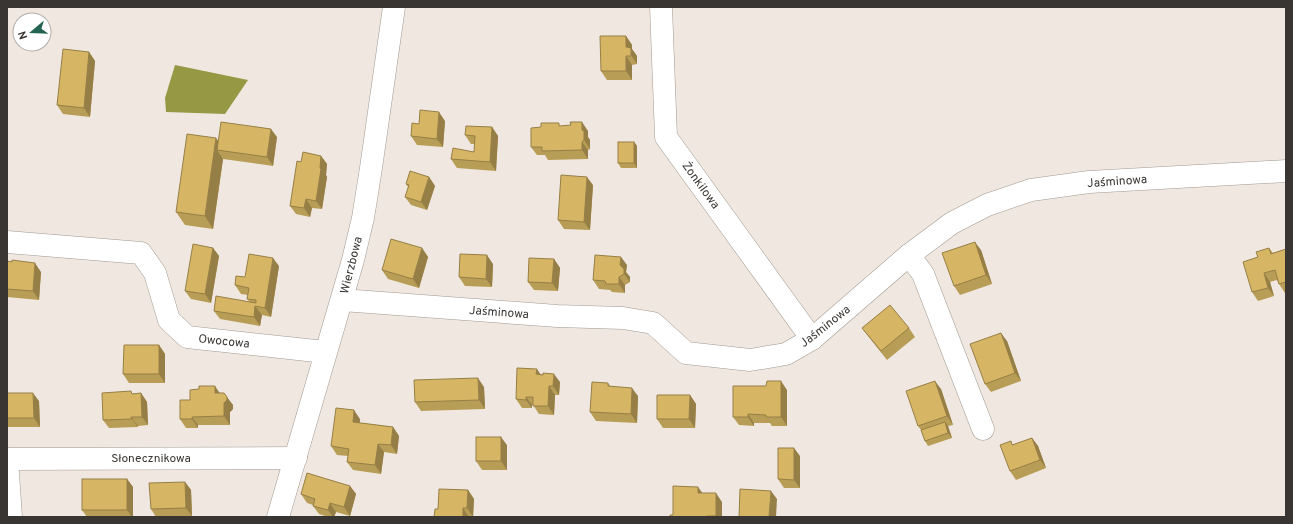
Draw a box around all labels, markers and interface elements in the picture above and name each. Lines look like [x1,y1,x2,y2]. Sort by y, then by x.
north arrow [12,12,52,52]
text: N [16,29,31,41]
street label: Żonkilowa [678,159,723,212]
street label: Jaśminowa [1087,172,1148,192]
street label: Wierzbowa [337,235,367,296]
street label: Jaśminowa [797,302,854,352]
street label: Jaśminowa [468,303,529,323]
street label: Owocowa [197,331,250,353]
street label: Słonecznikowa [111,451,191,467]

